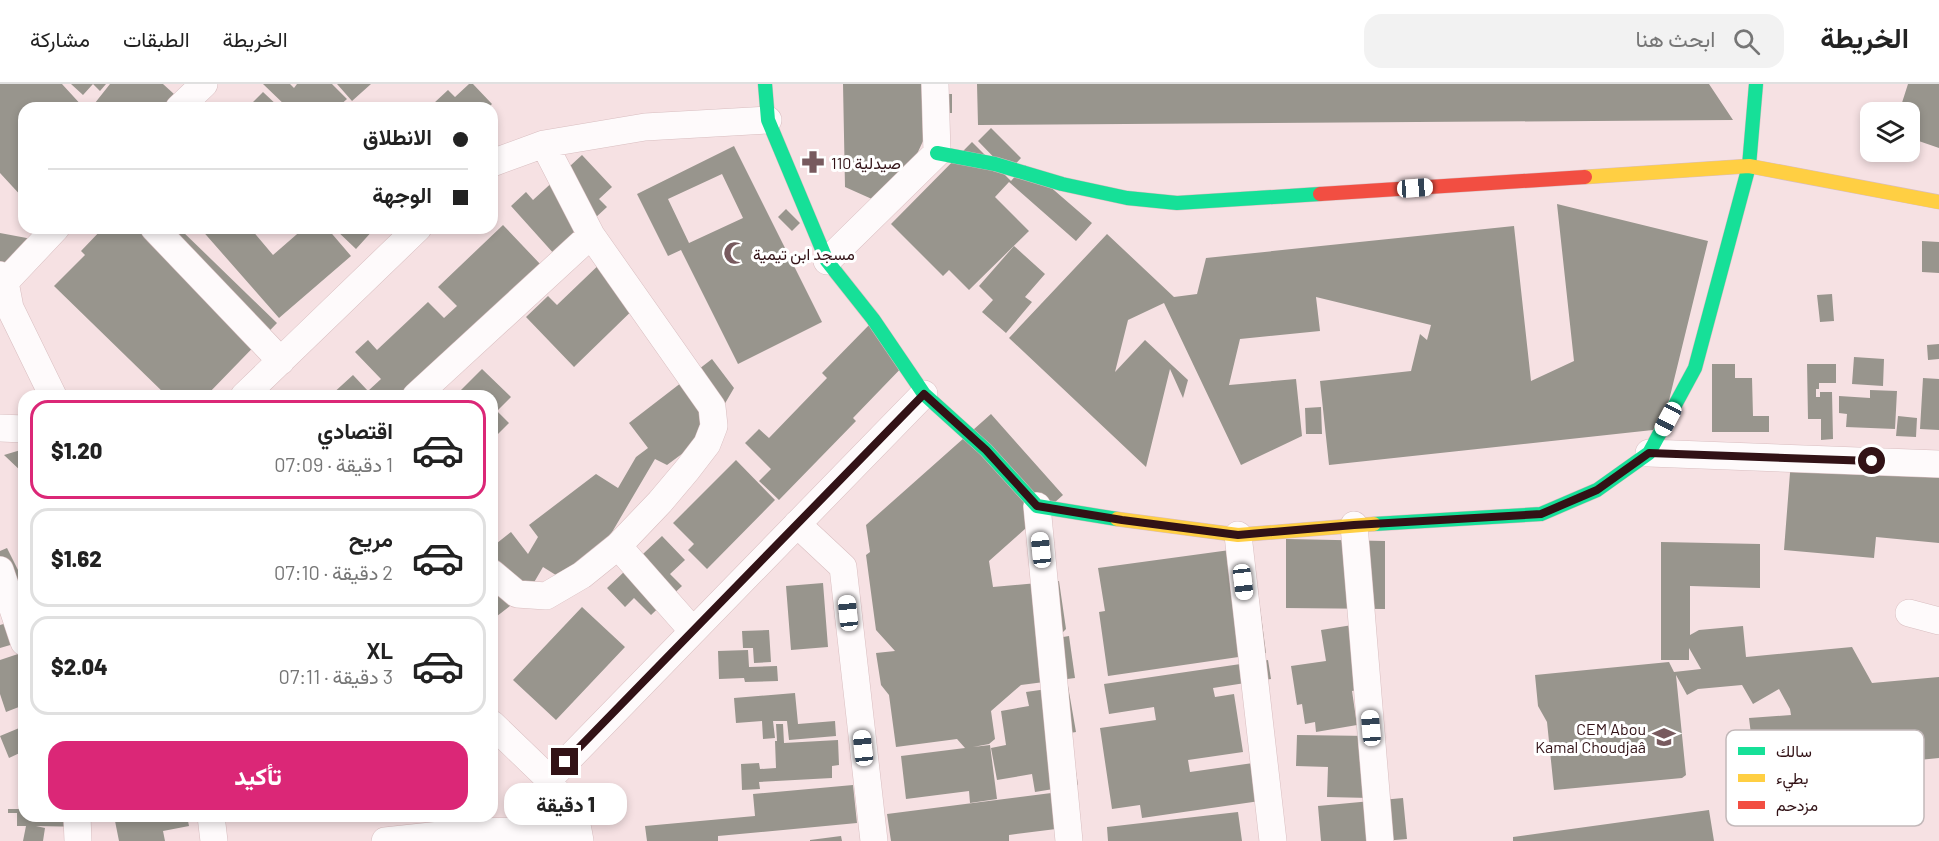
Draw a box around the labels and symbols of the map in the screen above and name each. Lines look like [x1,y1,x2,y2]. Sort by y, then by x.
pharmacy icon: صيدلية 110 [800,149,826,175]
place label: صيدلية 110 [831,153,901,173]
car [1396,178,1434,198]
mosque icon: مسجد ابن تيمية [722,240,748,266]
place label: مسجد ابن تيمية [753,244,855,265]
car [1652,399,1684,439]
route start [1858,447,1885,474]
car [1030,531,1052,569]
car [1232,563,1254,601]
car [837,594,859,632]
car [1360,709,1382,747]
place label: CEM Abou Kamal Choudjaâ [1535,719,1646,756]
school or university icon: CEM Abou Kamal Choudjaâ [1651,724,1677,750]
car [852,729,874,767]
legend [1726,730,1924,826]
text: سالك [1776,741,1812,760]
route end [551,748,578,775]
text: بطيء [1776,768,1808,792]
callout: 1 دقيقة [504,783,626,825]
text: مزدحم [1776,795,1818,816]

